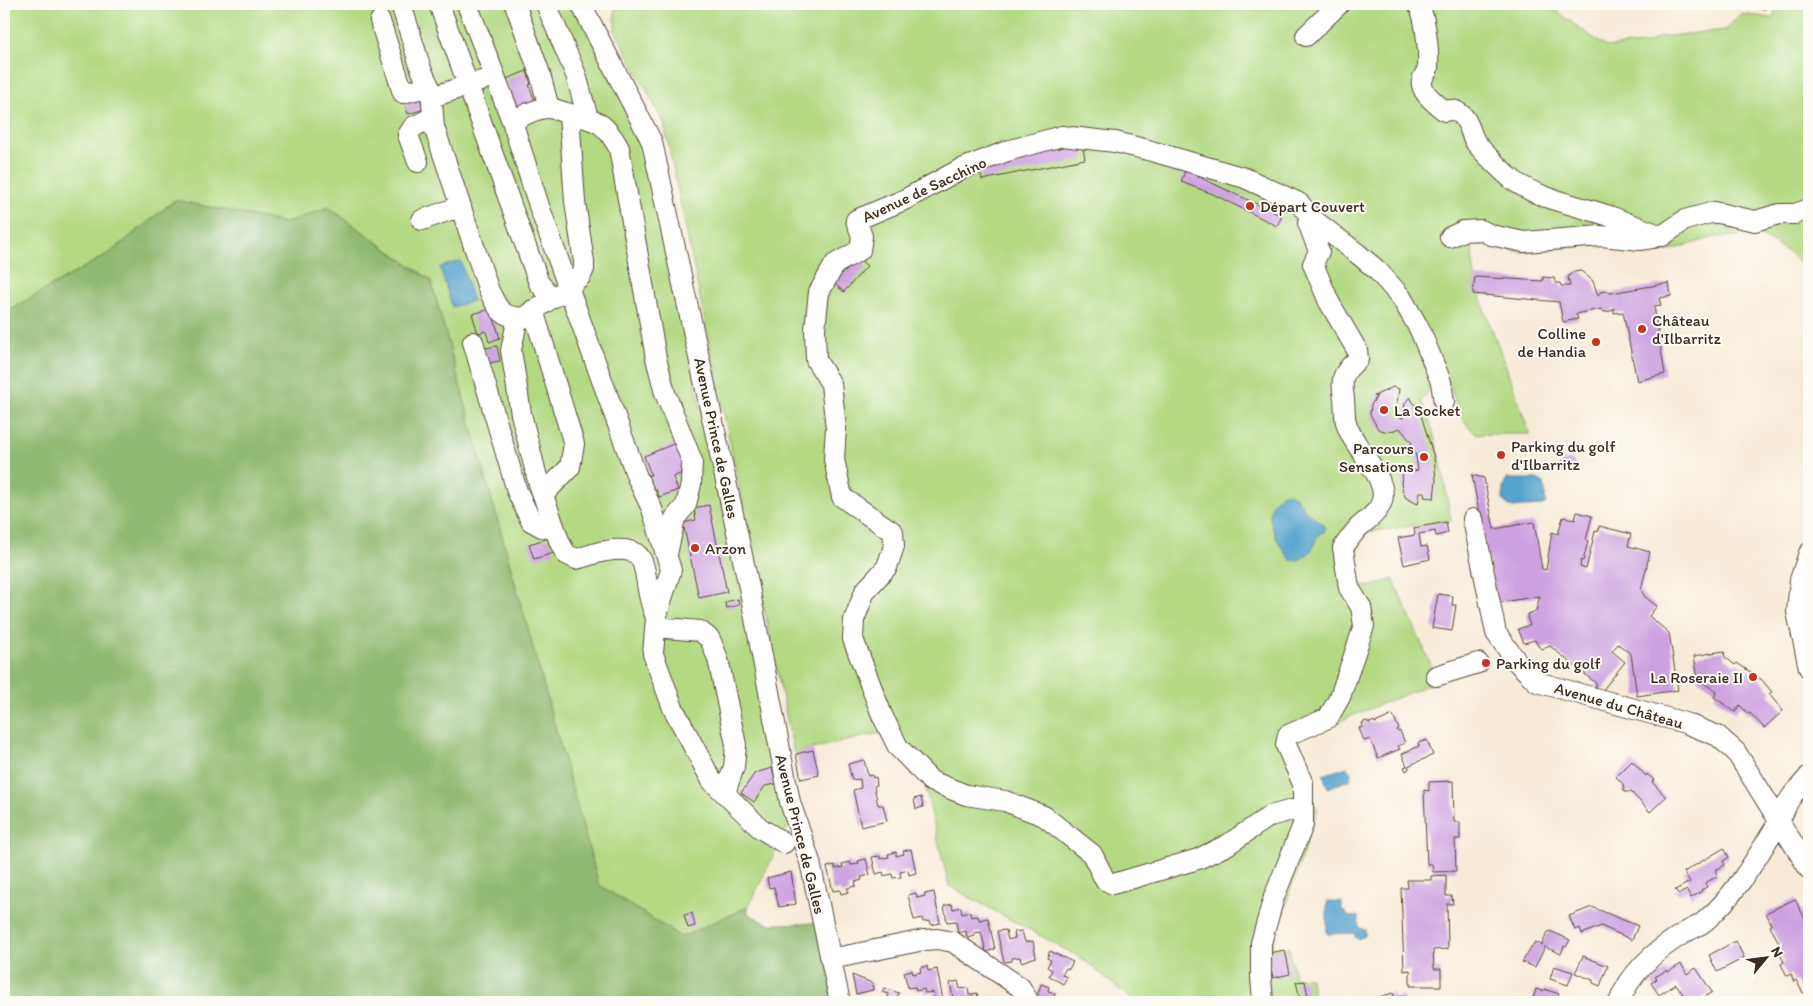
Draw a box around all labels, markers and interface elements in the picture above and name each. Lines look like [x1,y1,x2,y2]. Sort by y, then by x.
street label: Avenue de Sacchino [859,152,989,227]
place label: Départ Couvert [1260,197,1365,216]
marker: Départ Couvert [1244,200,1256,212]
place label: Château d'Ilbarritz [1652,311,1722,348]
marker: Château d'Ilbarritz [1636,323,1648,335]
place label: Colline de Handia [1517,324,1587,361]
marker: Colline de Handia [1590,336,1602,348]
street label: Avenue Prince de Galles [690,356,743,520]
place label: La Socket [1394,401,1461,420]
marker: La Socket [1378,404,1390,416]
place label: Parking du golf d'Ilbarritz [1511,437,1615,474]
place label: Parcours Sensations [1339,439,1414,476]
marker: Parking du golf d'Ilbarritz [1495,449,1507,461]
marker: Parcours Sensations [1418,451,1430,463]
place label: Arzon [705,539,746,558]
marker: Arzon [689,542,701,554]
place label: Parking du golf [1496,654,1600,673]
marker: Parking du golf [1480,657,1492,669]
place label: La Roseraie II [1650,668,1743,687]
marker: La Roseraie II [1747,671,1759,683]
street label: Avenue du Château [1552,678,1685,733]
street label: Avenue Prince de Galles [771,752,830,916]
north arrow [1740,934,1790,984]
text: N [1767,944,1787,960]

